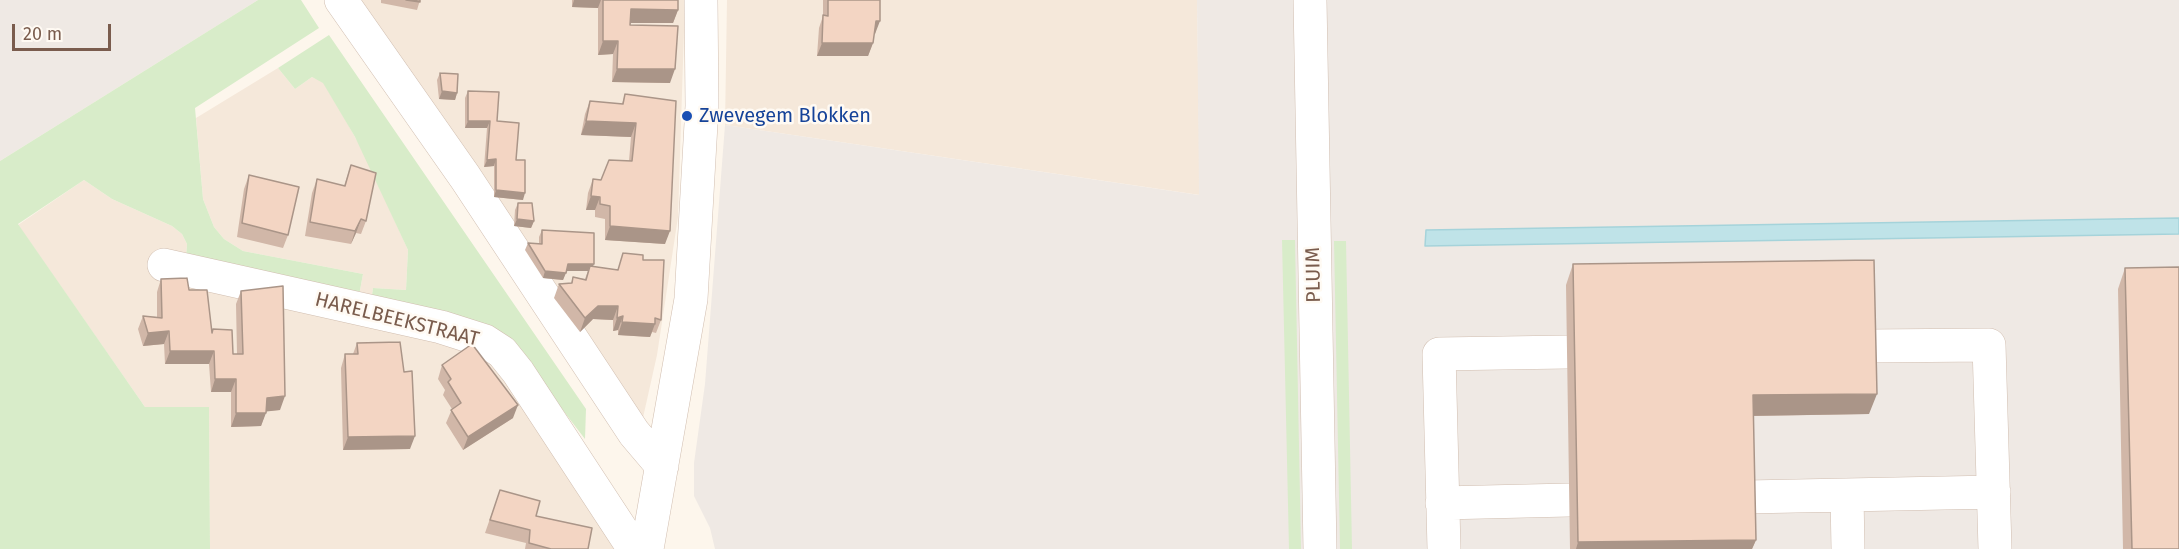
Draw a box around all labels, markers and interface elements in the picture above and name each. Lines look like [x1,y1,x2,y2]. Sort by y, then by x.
scale bar [15,12,114,50]
text: 20 m [23,23,62,45]
place label: Zwevegem Blokken [699,104,871,128]
marker: Zwevegem Blokken [680,109,694,123]
street label: PLUIM [1302,247,1326,303]
street label: HARELBEEKSTRAAT [313,288,481,352]

